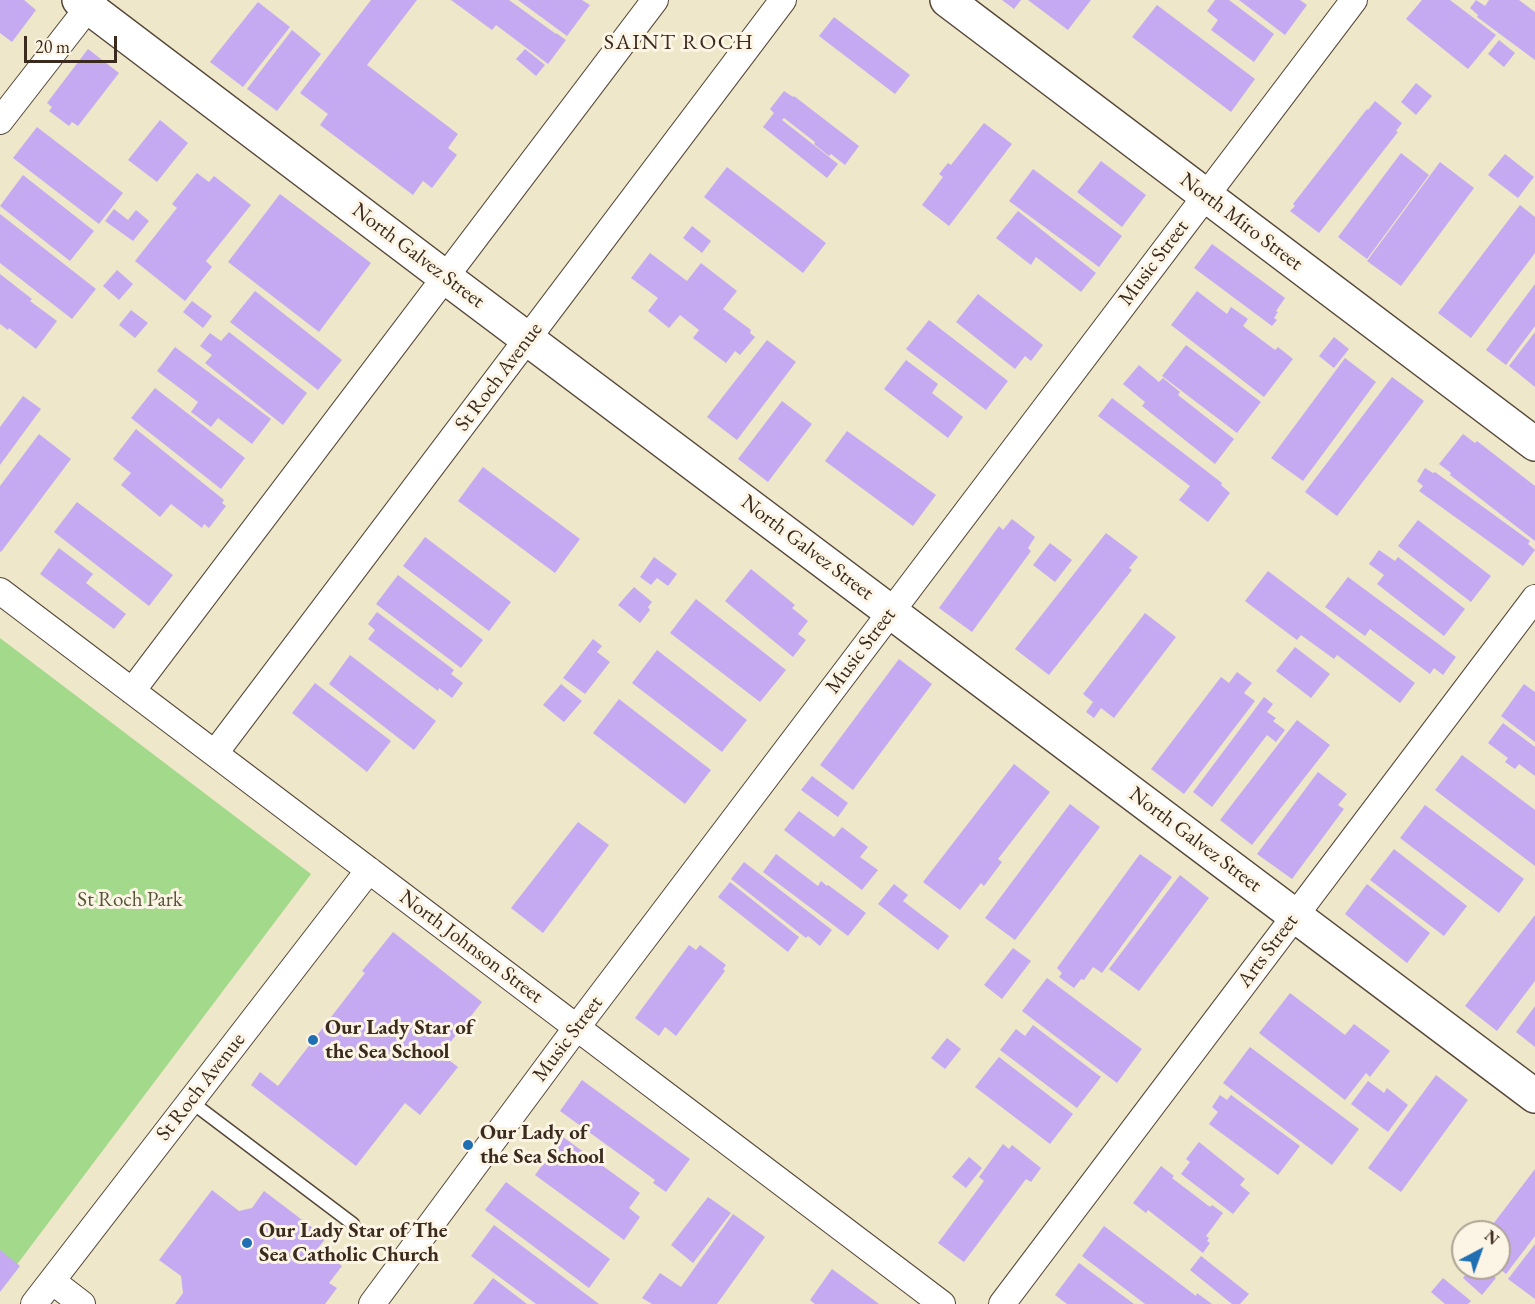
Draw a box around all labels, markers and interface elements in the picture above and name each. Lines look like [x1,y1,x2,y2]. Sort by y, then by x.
scale bar [27,24,120,62]
district label: SAINT ROCH [604,30,754,56]
text: 20 m [35,35,70,58]
street label: North Miro Street [1175,168,1307,276]
street label: North Galvez Street [347,198,489,314]
street label: Music Street [1114,215,1194,311]
street label: St Roch Avenue [450,318,548,436]
street label: North Galvez Street [736,490,878,606]
street label: Music Street [821,603,901,699]
street label: North Galvez Street [1124,782,1266,898]
street label: North Johnson Street [394,885,548,1009]
park label: St Roch Park [77,887,183,913]
street label: Arts Street [1232,909,1304,993]
street label: Music Street [528,991,608,1087]
place label: Our Lady Star of the Sea School [325,1015,473,1065]
street label: St Roch Avenue [151,1028,251,1146]
marker: Our Lady Star of the Sea School [306,1033,320,1047]
place label: Our Lady of the Sea School [480,1120,605,1170]
marker: Our Lady of the Sea School [461,1138,475,1152]
place label: Our Lady Star of The Sea Catholic Church [259,1218,447,1268]
north arrow [1451,1220,1511,1280]
text: N [1480,1225,1504,1250]
marker: Our Lady Star of The Sea Catholic Church [240,1236,254,1250]

